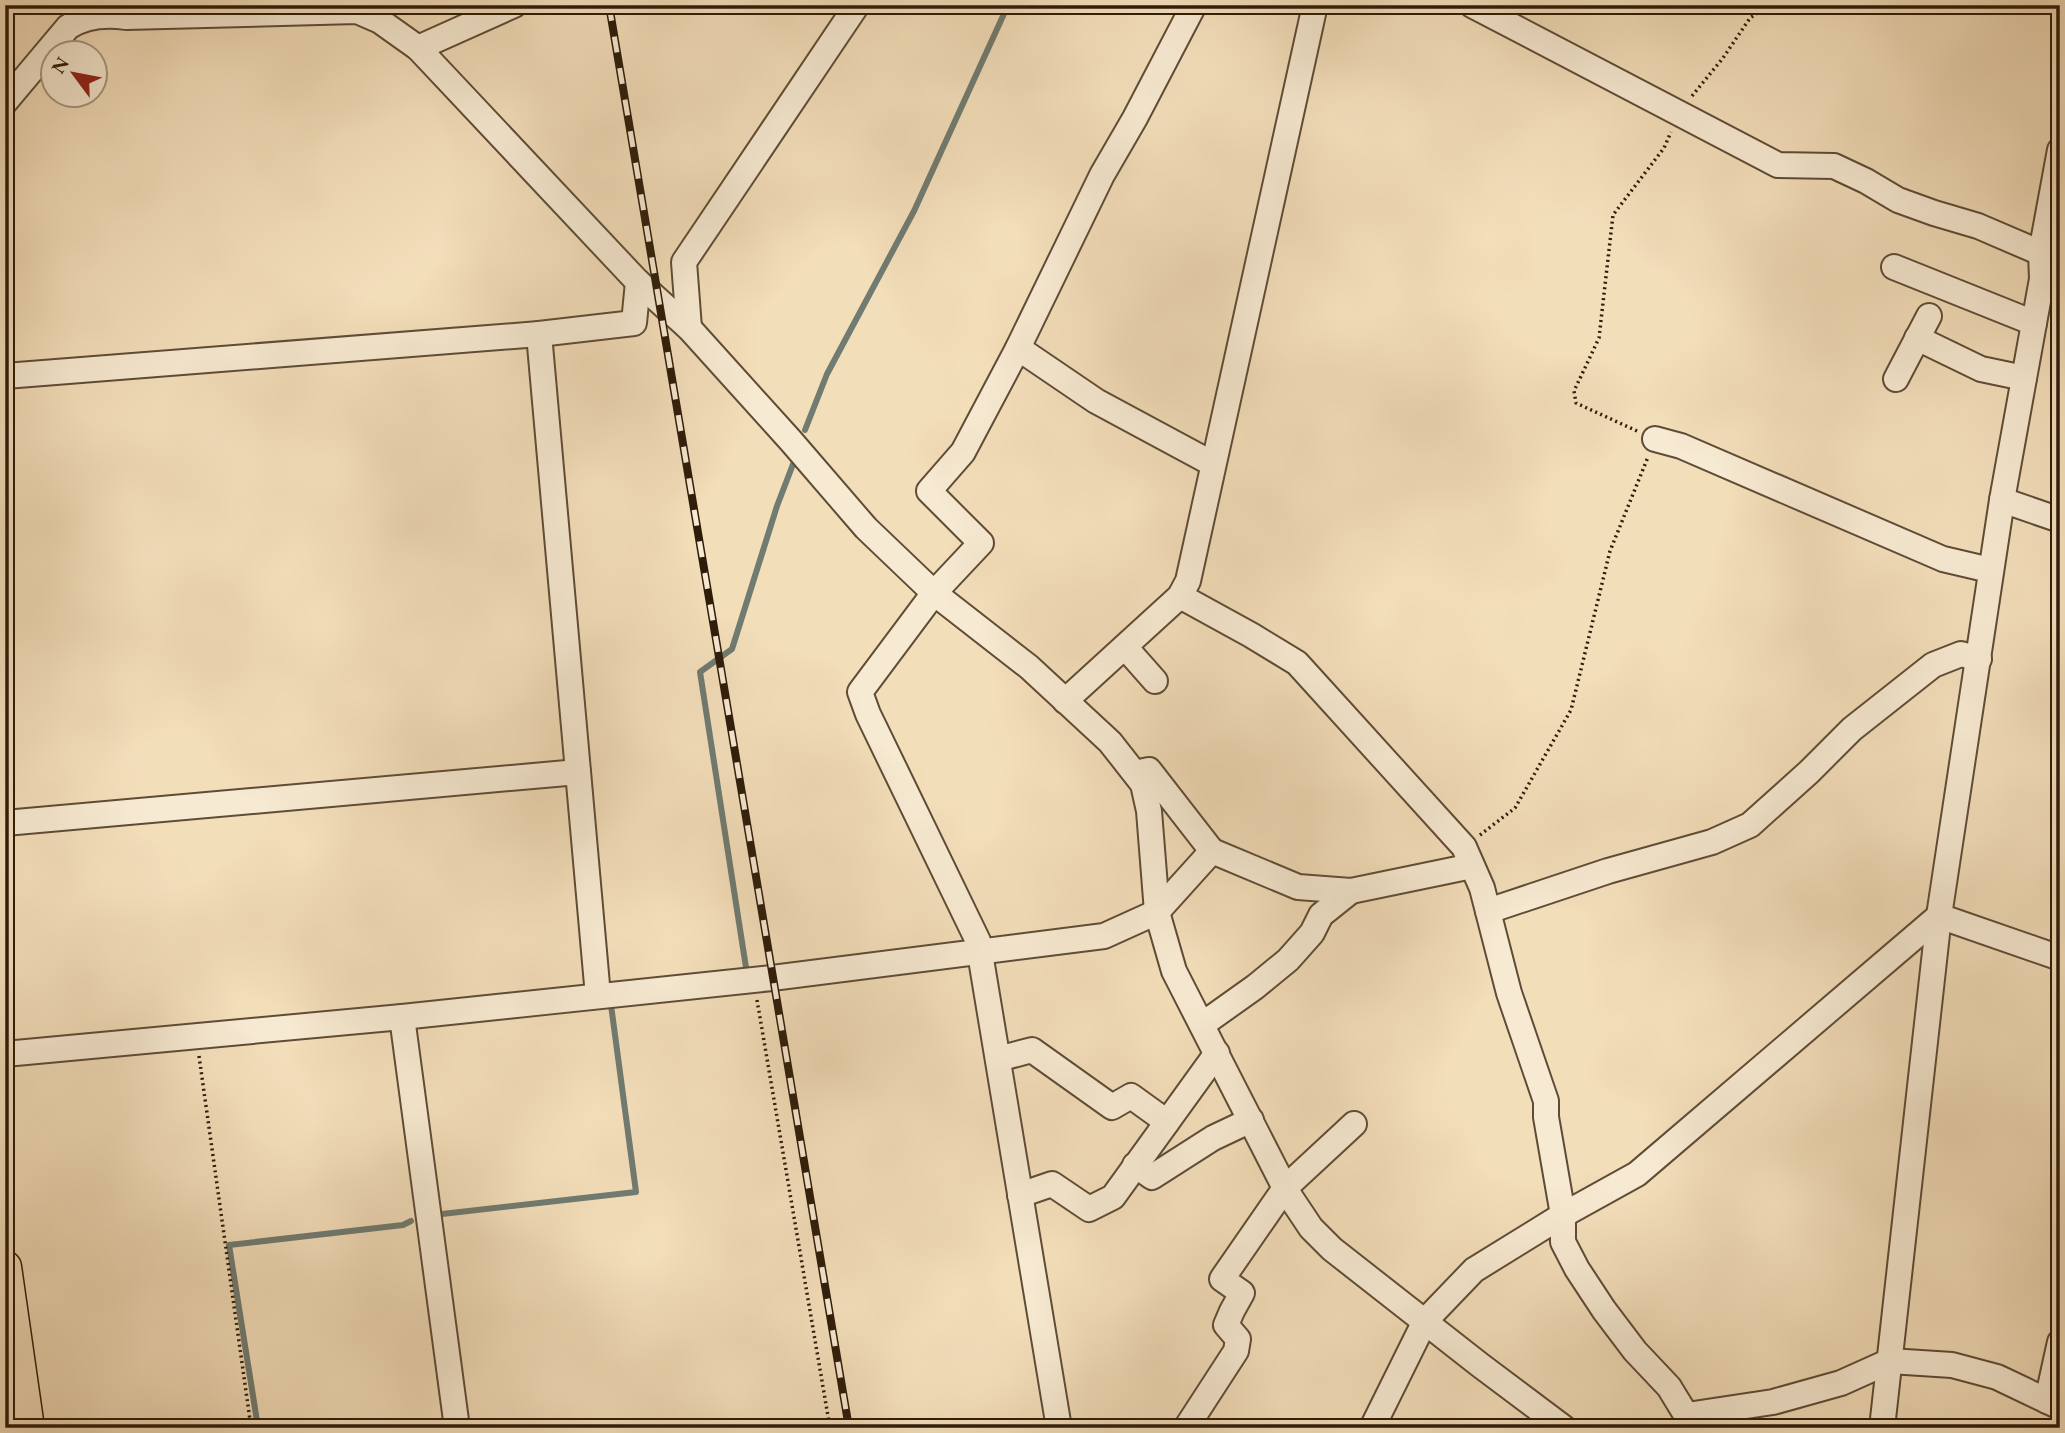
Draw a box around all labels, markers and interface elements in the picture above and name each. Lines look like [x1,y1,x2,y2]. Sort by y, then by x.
north arrow [38,38,108,108]
text: N [45,52,75,78]

